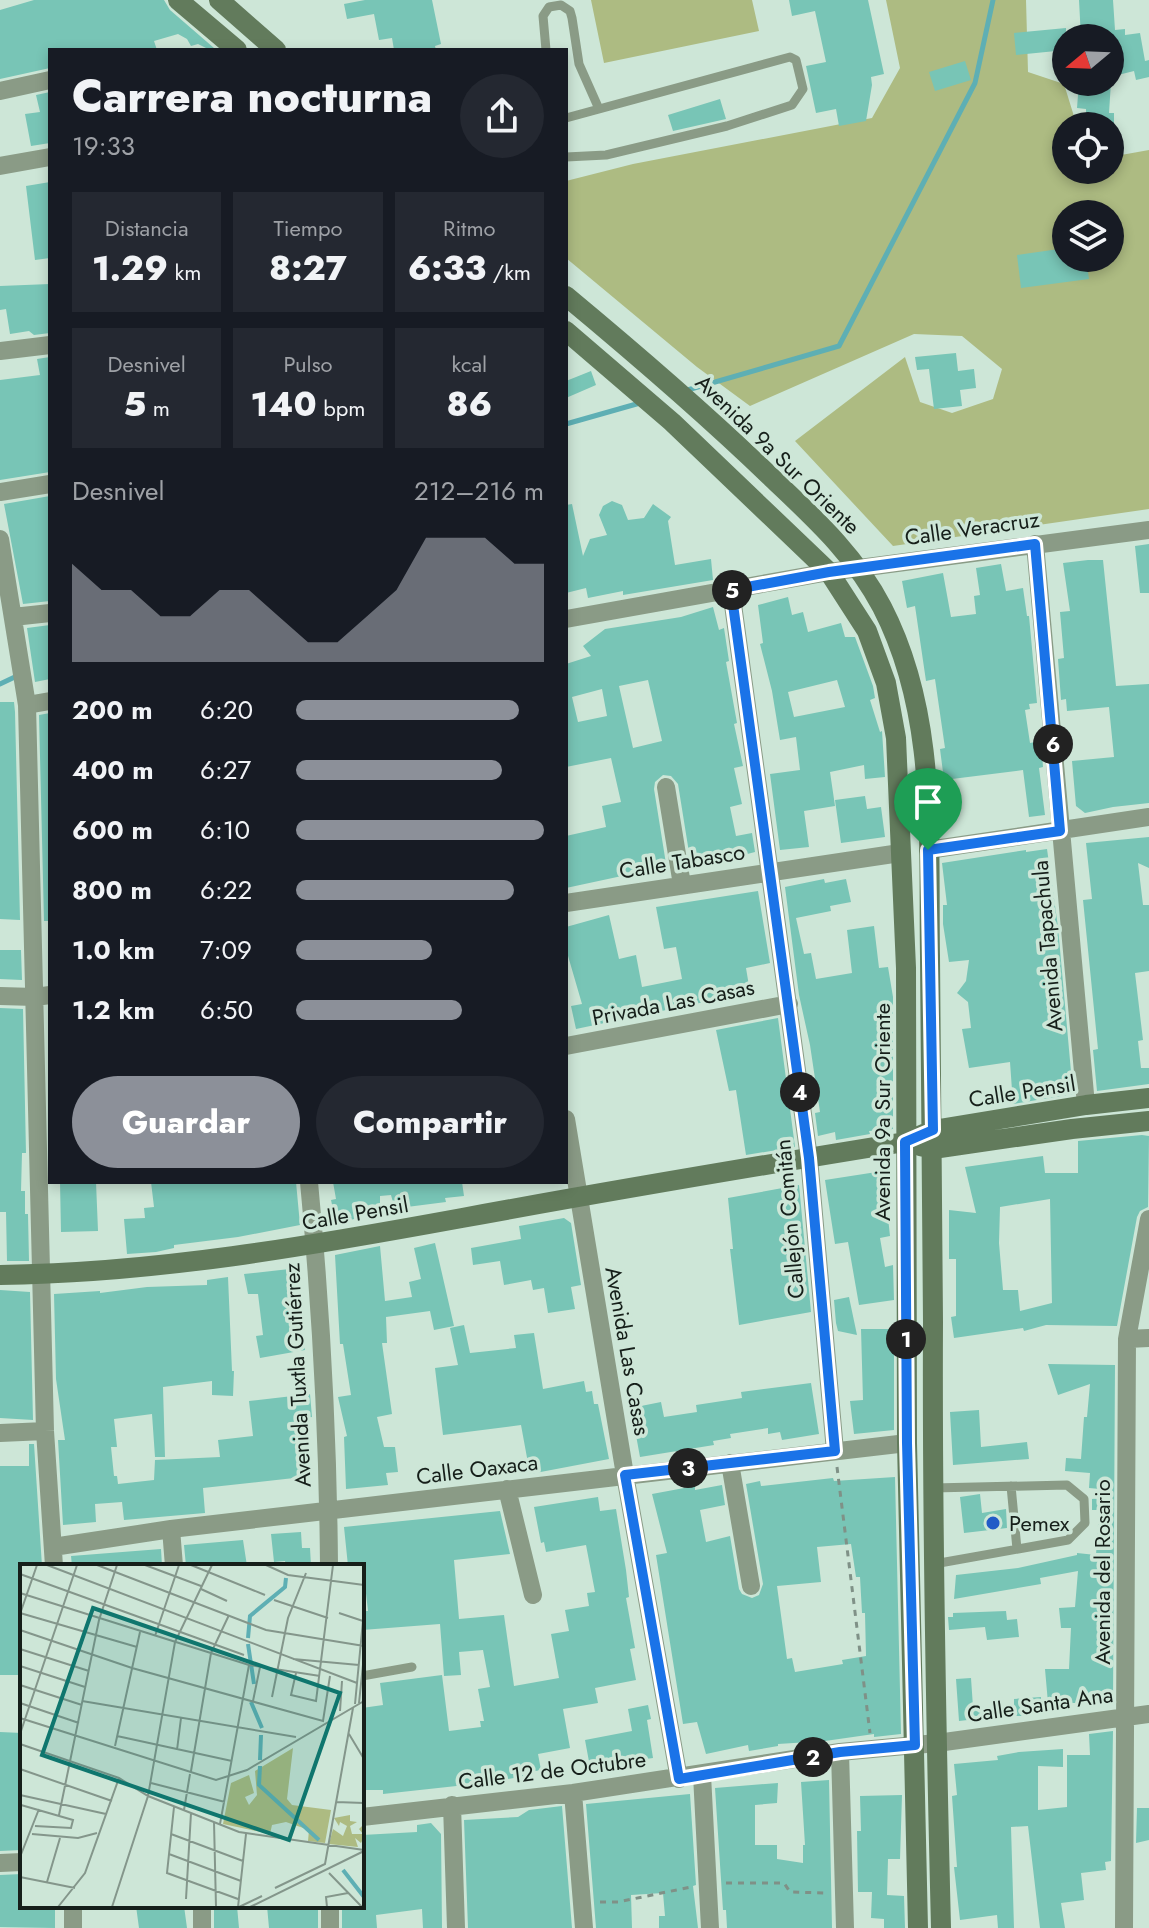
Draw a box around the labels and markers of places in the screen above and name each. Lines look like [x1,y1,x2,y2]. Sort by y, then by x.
pin: 5 [712,570,752,610]
pin: 6 [1033,724,1073,764]
pin [894,768,962,850]
pin: 4 [780,1072,820,1112]
pin: 1 [886,1319,926,1359]
pin: 3 [668,1448,708,1488]
place label: Pemex [1009,1507,1070,1539]
marker: Pemex [984,1514,1002,1532]
pin: 2 [793,1737,833,1777]

